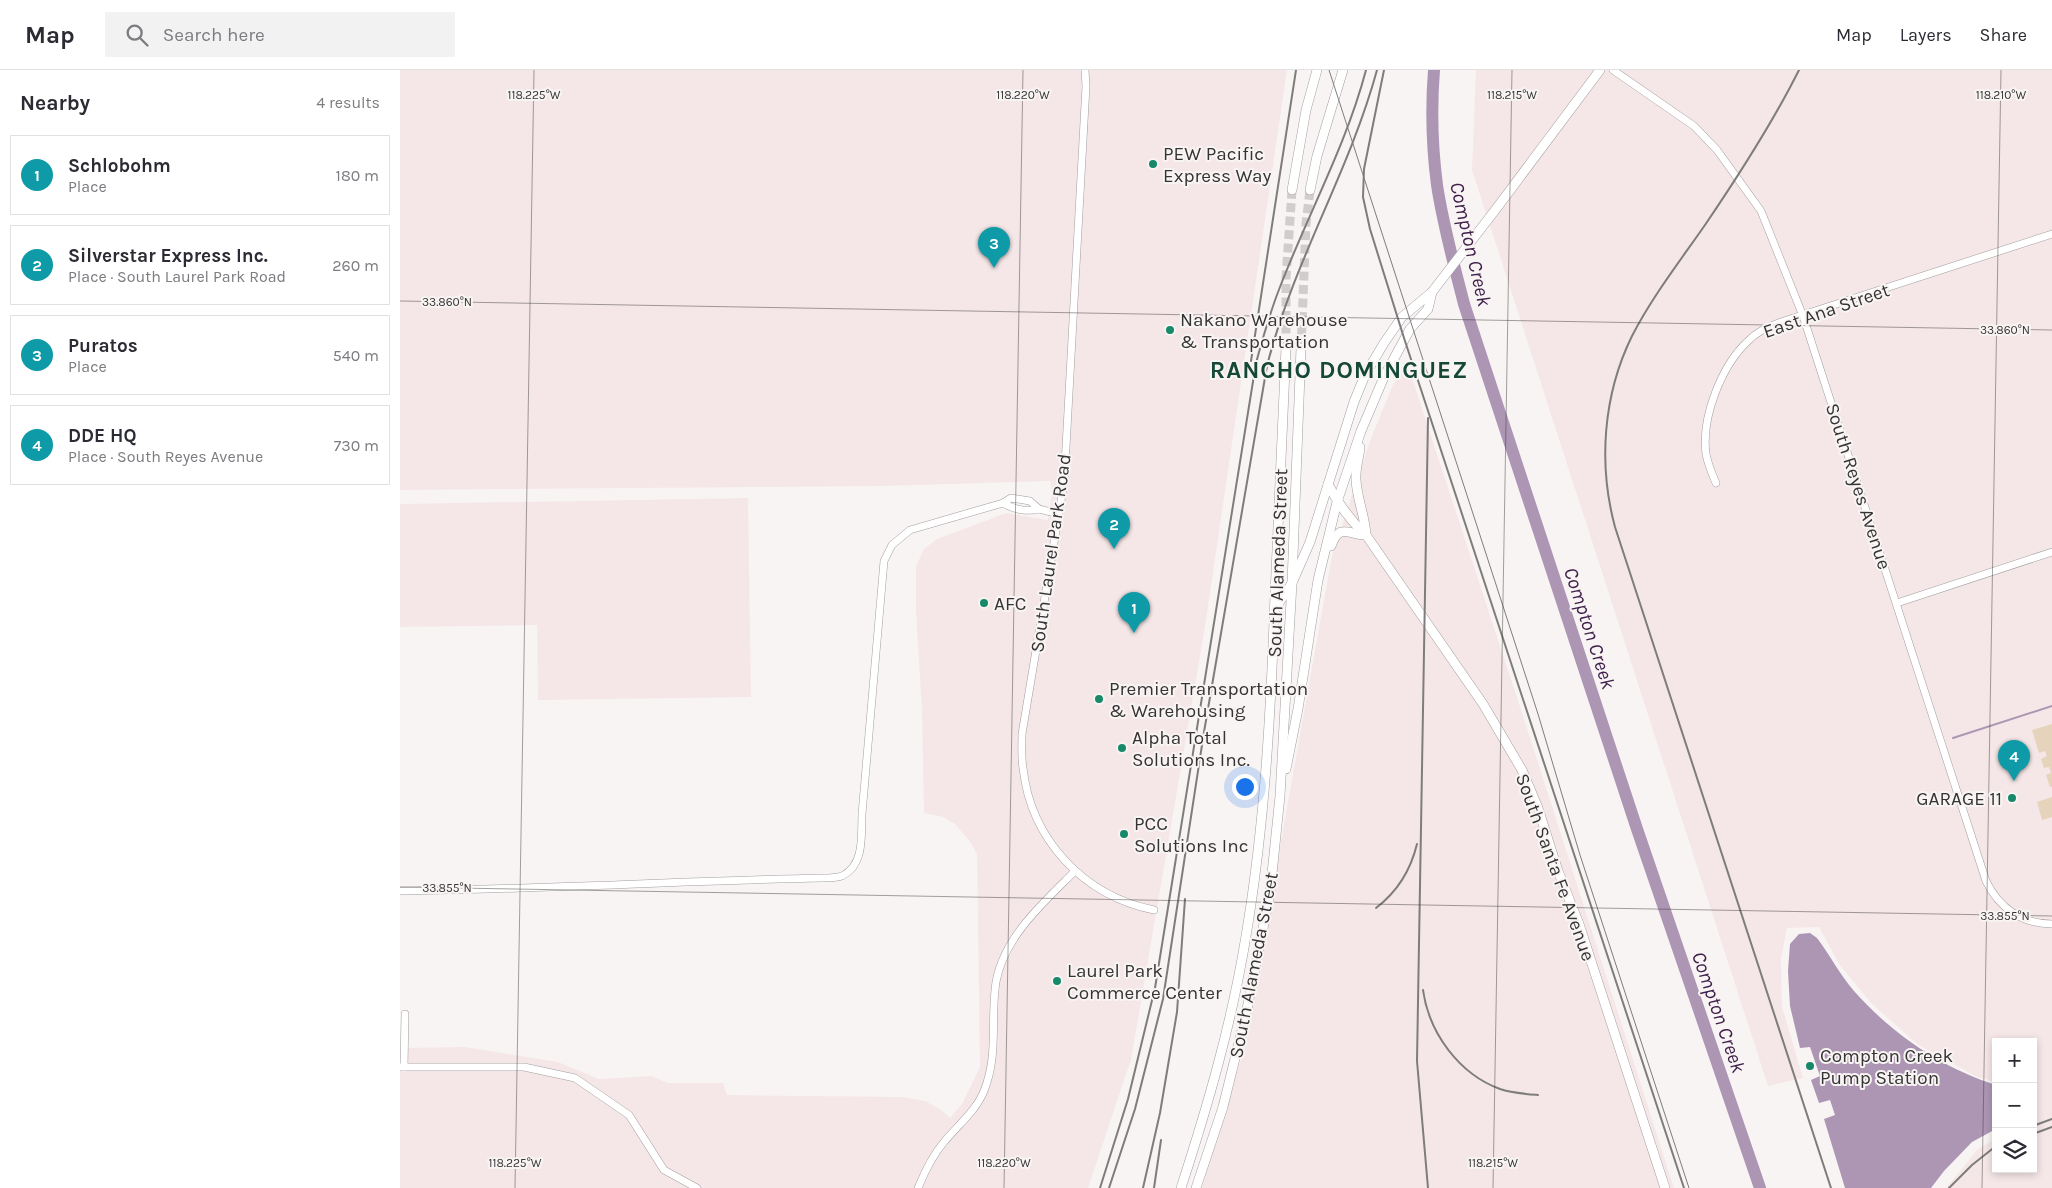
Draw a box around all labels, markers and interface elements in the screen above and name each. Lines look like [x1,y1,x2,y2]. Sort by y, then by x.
search box [105,12,455,57]
text: Map [25,21,75,49]
icon: search [123,21,151,49]
text: Search here [163,24,265,46]
text: Map [1836,24,1872,46]
text: Layers [1900,24,1952,46]
text: Share [1980,24,2027,46]
text: 118.225°W [508,88,561,102]
text: 118.220°W [996,88,1050,102]
text: 118.215°W [1487,88,1537,102]
text: 118.210°W [1976,88,2026,102]
text: Nearby [20,91,90,115]
text: 4 results [316,93,380,112]
place label: PEW Pacific Express Way [1163,143,1271,187]
text: Schlobohm [68,155,171,177]
marker: PEW Pacific Express Way [1147,158,1159,170]
text: 1 [34,166,40,185]
text: 180 m [336,166,379,185]
text: Place [68,177,107,196]
water label: Compton Creek [1445,180,1496,309]
pin: 3 [978,227,1010,268]
text: Silverstar Express Inc. [68,245,268,267]
text: 2 [32,256,42,275]
text: 260 m [332,256,379,275]
text: Place · South Laurel Park Road [68,267,286,286]
street label: East Ana Street [1760,279,1892,343]
text: 33.860°N [422,295,472,309]
place label: Nakano Warehouse & Transportation [1180,309,1348,353]
text: 33.860°N [1980,323,2030,337]
marker: Nakano Warehouse & Transportation [1164,324,1176,336]
text: Puratos [68,335,138,357]
text: 3 [32,346,42,365]
text: 540 m [333,346,379,365]
district label: RANCHO DOMINGUEZ [1210,356,1468,384]
text: Place [68,357,107,376]
street label: South Reyes Avenue [1821,400,1895,572]
text: DDE HQ [68,425,136,447]
text: 4 [32,436,42,455]
text: 730 m [334,436,379,455]
text: Place · South Reyes Avenue [68,447,263,466]
street label: South Laurel Park Road [1026,452,1076,654]
street label: South Alameda Street [1264,468,1292,658]
pin: 2 [1098,508,1130,549]
water label: Compton Creek [1559,564,1620,693]
pin: 1 [1118,592,1150,633]
place label: AFC [994,593,1027,615]
marker: AFC [978,597,990,609]
place label: Premier Transportation & Warehousing [1109,678,1308,722]
marker: Premier Transportation & Warehousing [1093,693,1105,705]
place label: Alpha Total Solutions Inc. [1132,727,1250,771]
pin: 4 [1998,740,2030,781]
marker: Alpha Total Solutions Inc. [1116,742,1128,754]
street label: South Santa Fe Avenue [1511,770,1599,964]
your location [1232,774,1258,800]
place label: GARAGE 11 [1916,788,2002,810]
marker: GARAGE 11 [2006,792,2018,804]
place label: PCC Solutions Inc [1134,813,1248,857]
marker: PCC Solutions Inc [1118,828,1130,840]
street label: South Alameda Street [1225,870,1283,1060]
text: 33.855°N [422,881,472,895]
text: 33.855°N [1980,909,2030,923]
water label: Compton Creek [1687,949,1750,1077]
place label: Laurel Park Commerce Center [1067,960,1222,1004]
marker: Laurel Park Commerce Center [1051,975,1063,987]
map controls [1992,1038,2037,1173]
button: + [1992,1038,2037,1083]
place label: Compton Creek Pump Station [1820,1045,1953,1089]
marker: Compton Creek Pump Station [1804,1060,1816,1072]
button: − [1992,1083,2037,1128]
button: layers [1992,1128,2037,1173]
text: 118.225°W [489,1156,542,1170]
text: 118.220°W [977,1156,1031,1170]
text: 118.215°W [1468,1156,1518,1170]

